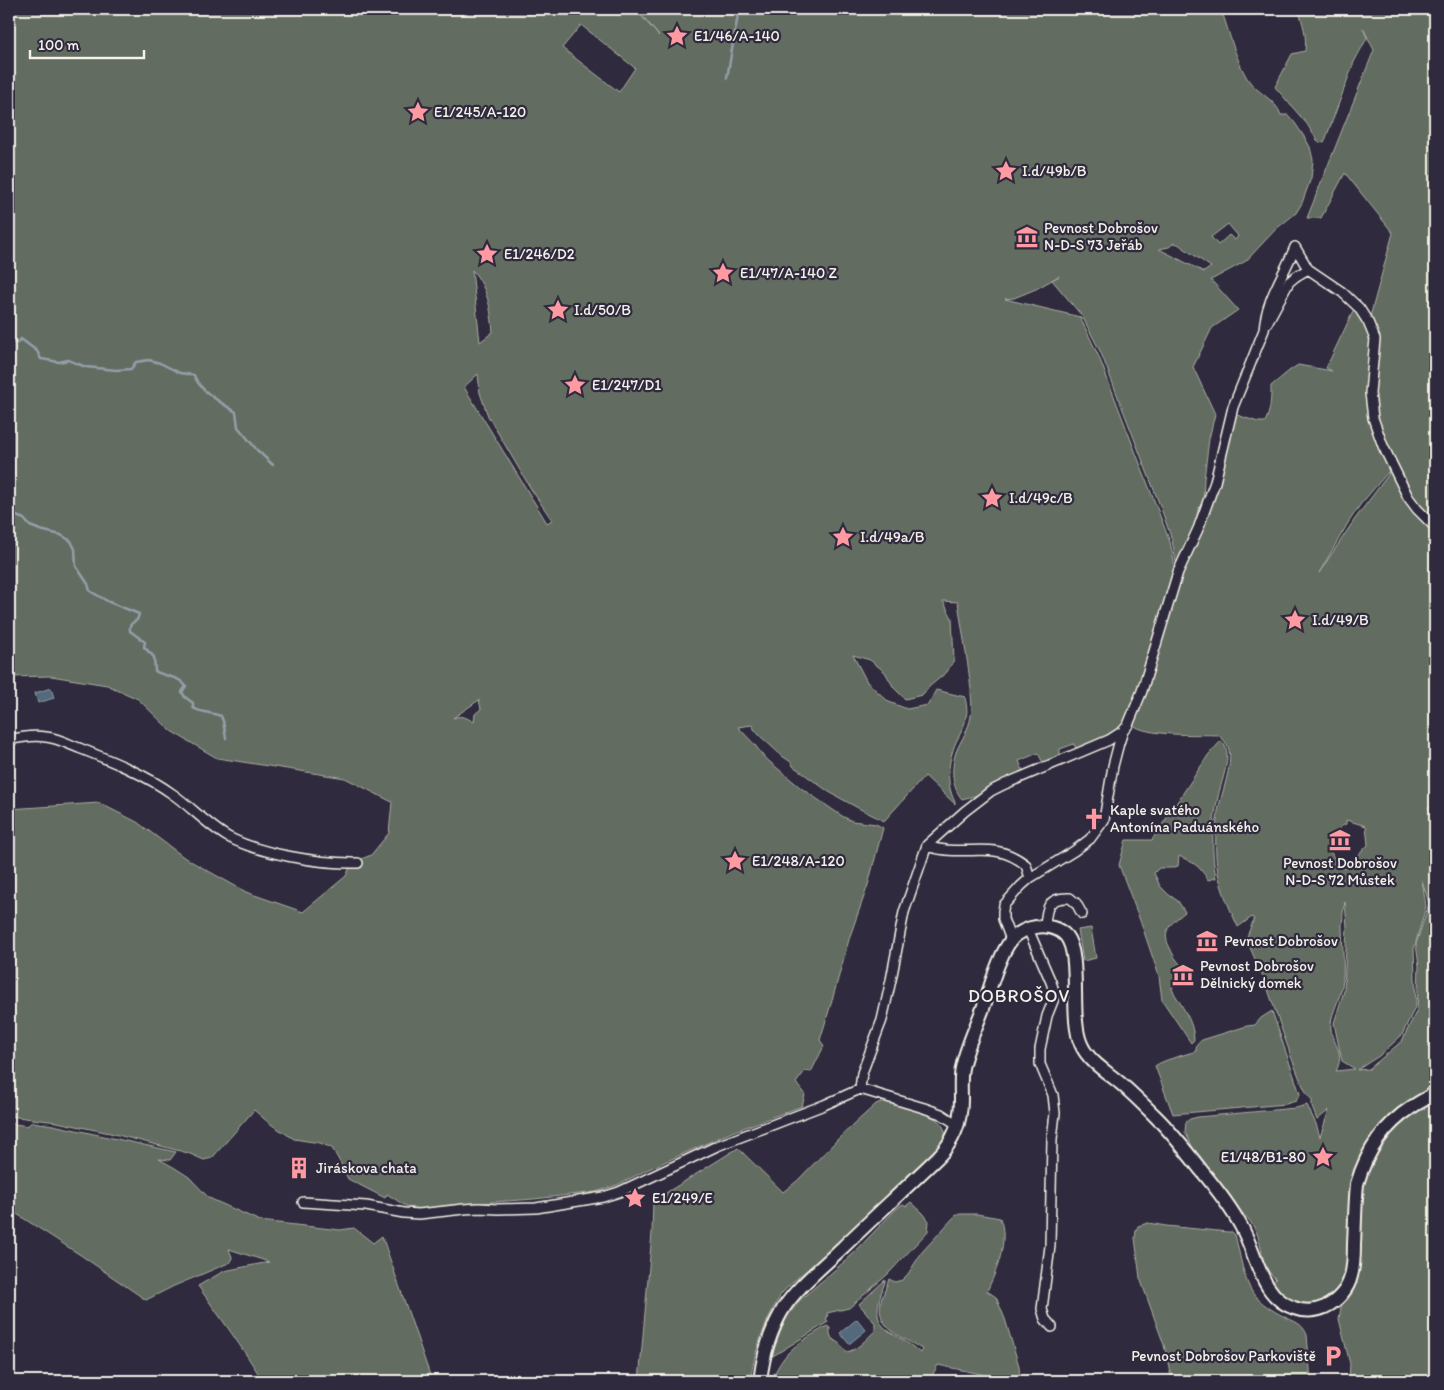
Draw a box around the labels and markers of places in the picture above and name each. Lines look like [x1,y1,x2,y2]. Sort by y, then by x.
place icon: E1/46/A-140 [664,23,690,49]
place label: E1/46/A-140 [694,27,780,45]
place icon: E1/245/A-120 [405,99,431,125]
place label: E1/245/A-120 [434,103,526,121]
place icon: I.d/49b/B [993,158,1019,184]
place label: I.d/49b/B [1022,162,1087,180]
place label: Pevnost Dobrošov N-D-S 73 Jeřáb [1044,219,1158,254]
museum icon: Pevnost Dobrošov N-D-S 73 Jeřáb [1014,224,1040,250]
place icon: E1/246/D2 [474,241,500,267]
place label: E1/246/D2 [504,245,575,263]
place icon: E1/47/A-140 Z [710,260,736,286]
place label: E1/47/A-140 Z [740,264,838,282]
place icon: I.d/50/B [545,297,571,323]
place label: I.d/50/B [574,301,631,319]
place icon: E1/247/D1 [562,372,588,398]
place label: E1/247/D1 [592,376,661,394]
place icon: I.d/49c/B [979,485,1005,511]
place label: I.d/49c/B [1009,489,1073,507]
place icon: I.d/49a/B [830,524,856,550]
place label: I.d/49a/B [860,528,925,546]
place icon: I.d/49/B [1282,607,1308,633]
place label: I.d/49/B [1312,611,1369,629]
place label: Kaple svatého Antonína Paduánského [1110,801,1259,836]
church icon: Kaple svatého Antonína Paduánského [1081,806,1107,832]
museum icon: Pevnost Dobrošov N-D-S 72 Můstek [1327,827,1353,853]
place icon: E1/248/A-120 [722,848,748,874]
place label: E1/248/A-120 [752,852,845,870]
place label: Pevnost Dobrošov N-D-S 72 Můstek [1283,854,1397,889]
museum icon: Pevnost Dobrošov [1194,928,1220,954]
place label: Pevnost Dobrošov [1224,932,1338,950]
place label: Pevnost Dobrošov Dělnický domek [1200,957,1314,992]
museum icon: Pevnost Dobrošov Dělnický domek [1170,962,1196,988]
place icon: E1/48/B1-80 [1310,1144,1336,1170]
place label: E1/48/B1-80 [1221,1148,1306,1166]
building icon: Jiráskova chata [286,1155,312,1181]
place label: Jiráskova chata [316,1159,417,1177]
place icon: E1/249/E [622,1185,648,1211]
place label: E1/249/E [652,1189,713,1207]
parking icon: Pevnost Dobrošov Parkoviště [1320,1343,1346,1369]
place label: Pevnost Dobrošov Parkoviště [1131,1347,1316,1365]

